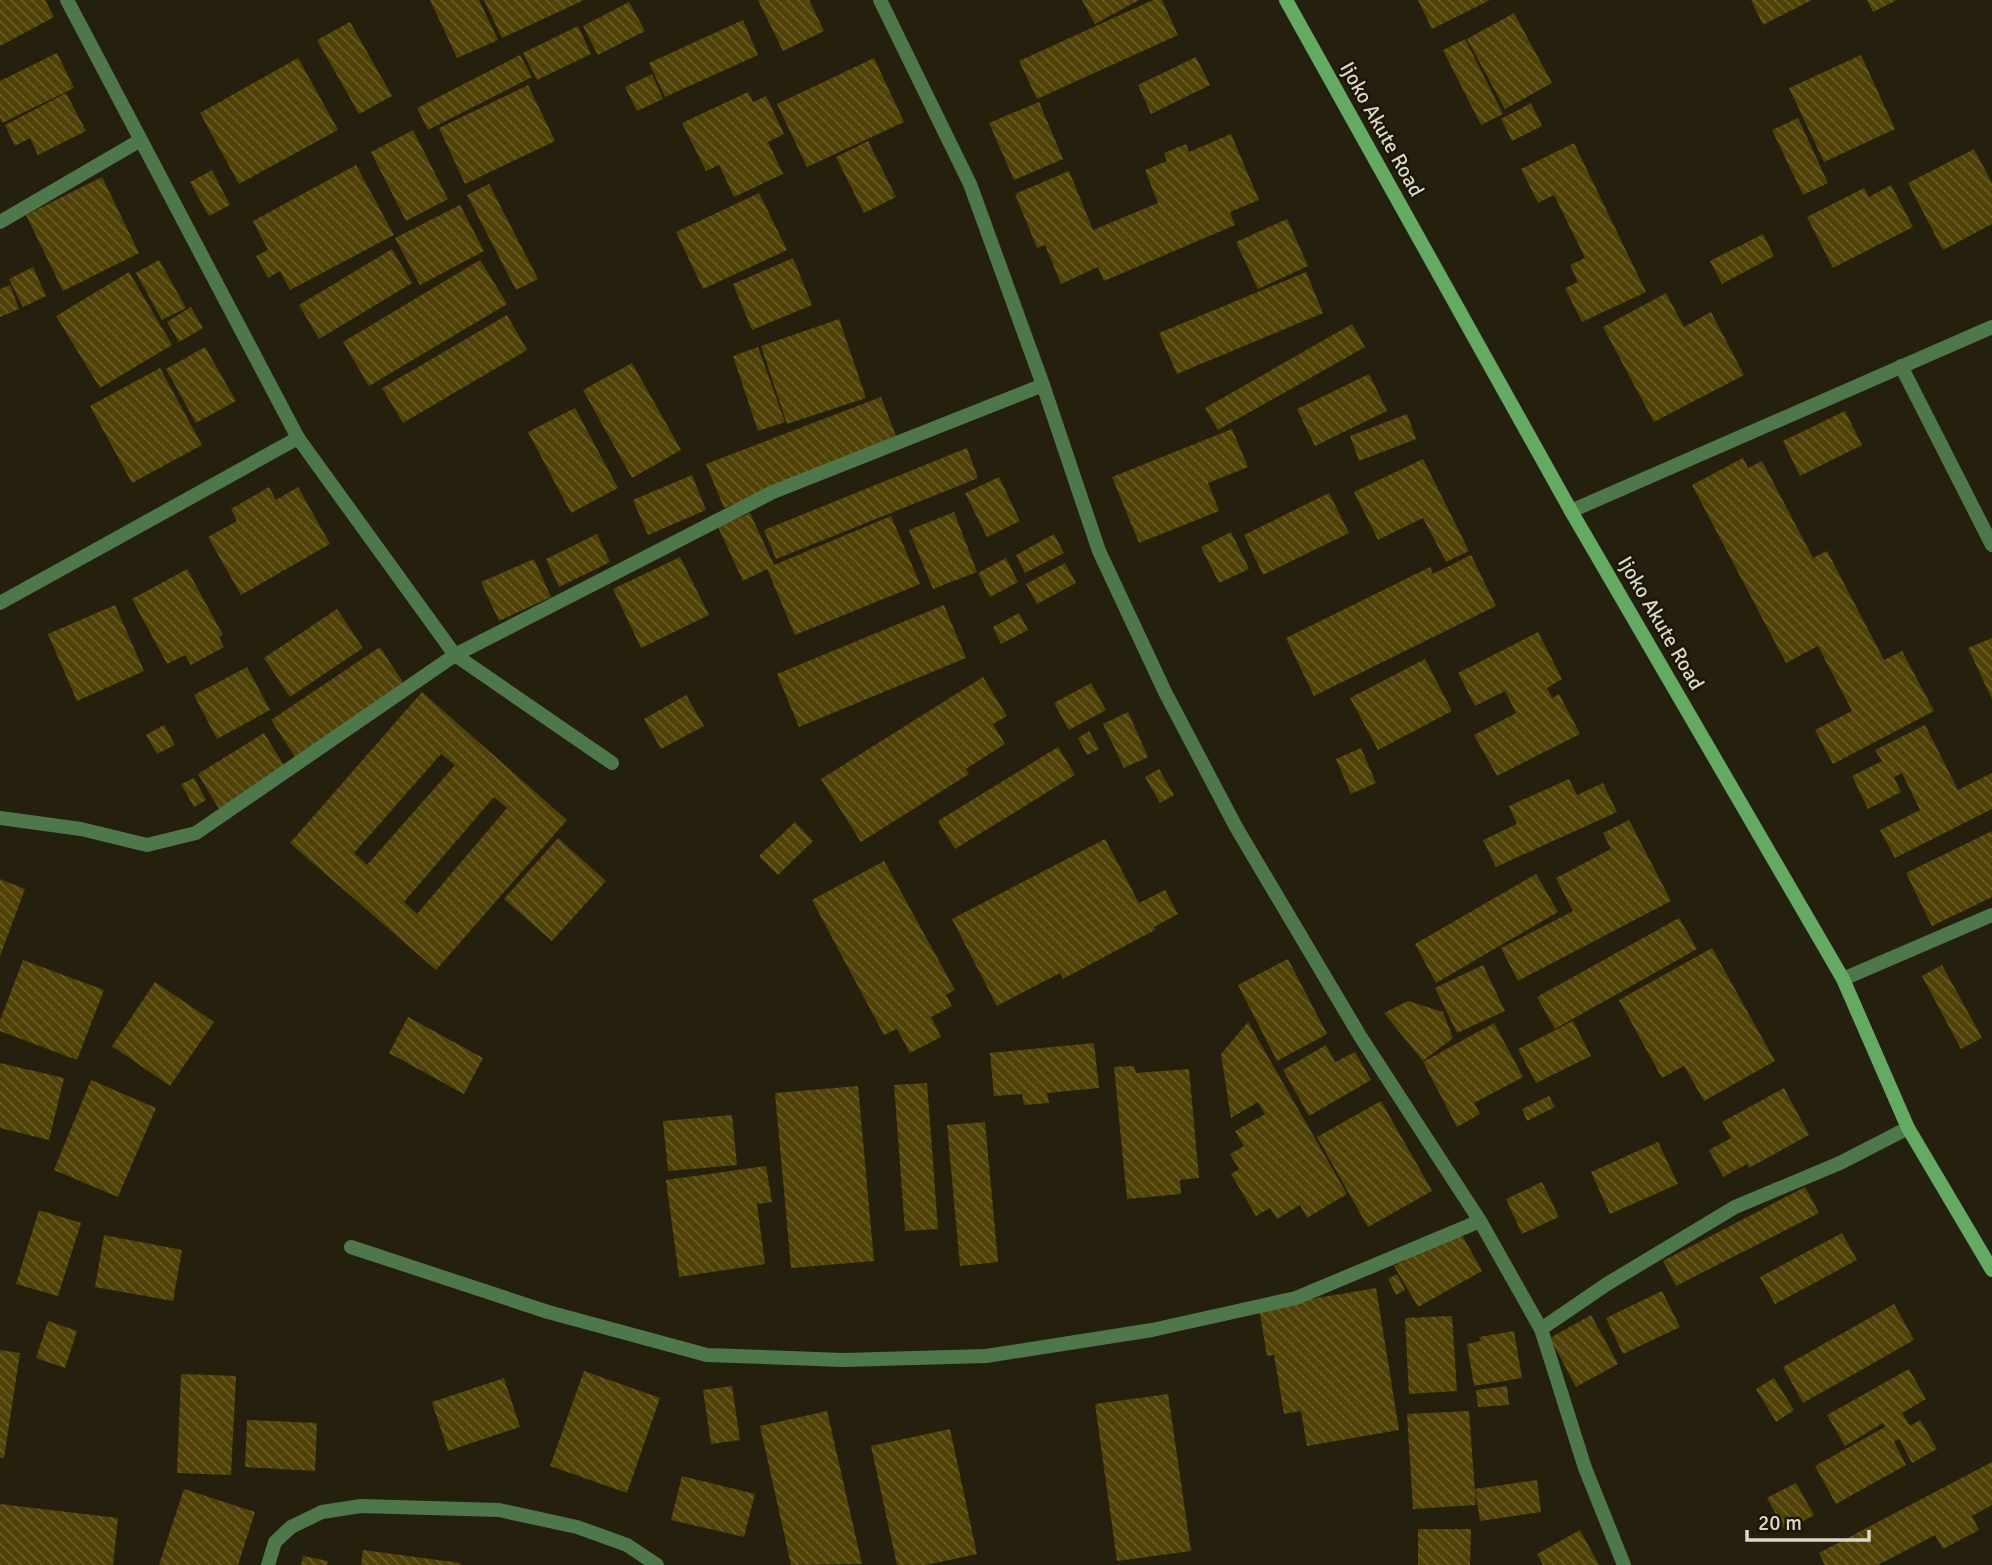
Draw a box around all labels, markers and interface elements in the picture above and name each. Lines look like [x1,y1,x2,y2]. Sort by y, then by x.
street label: Ijoko Akute Road [1334,57,1430,201]
street label: Ijoko Akute Road [1612,551,1710,695]
scale bar [1747,1498,1870,1542]
text: 20 m [1758,1510,1802,1536]

